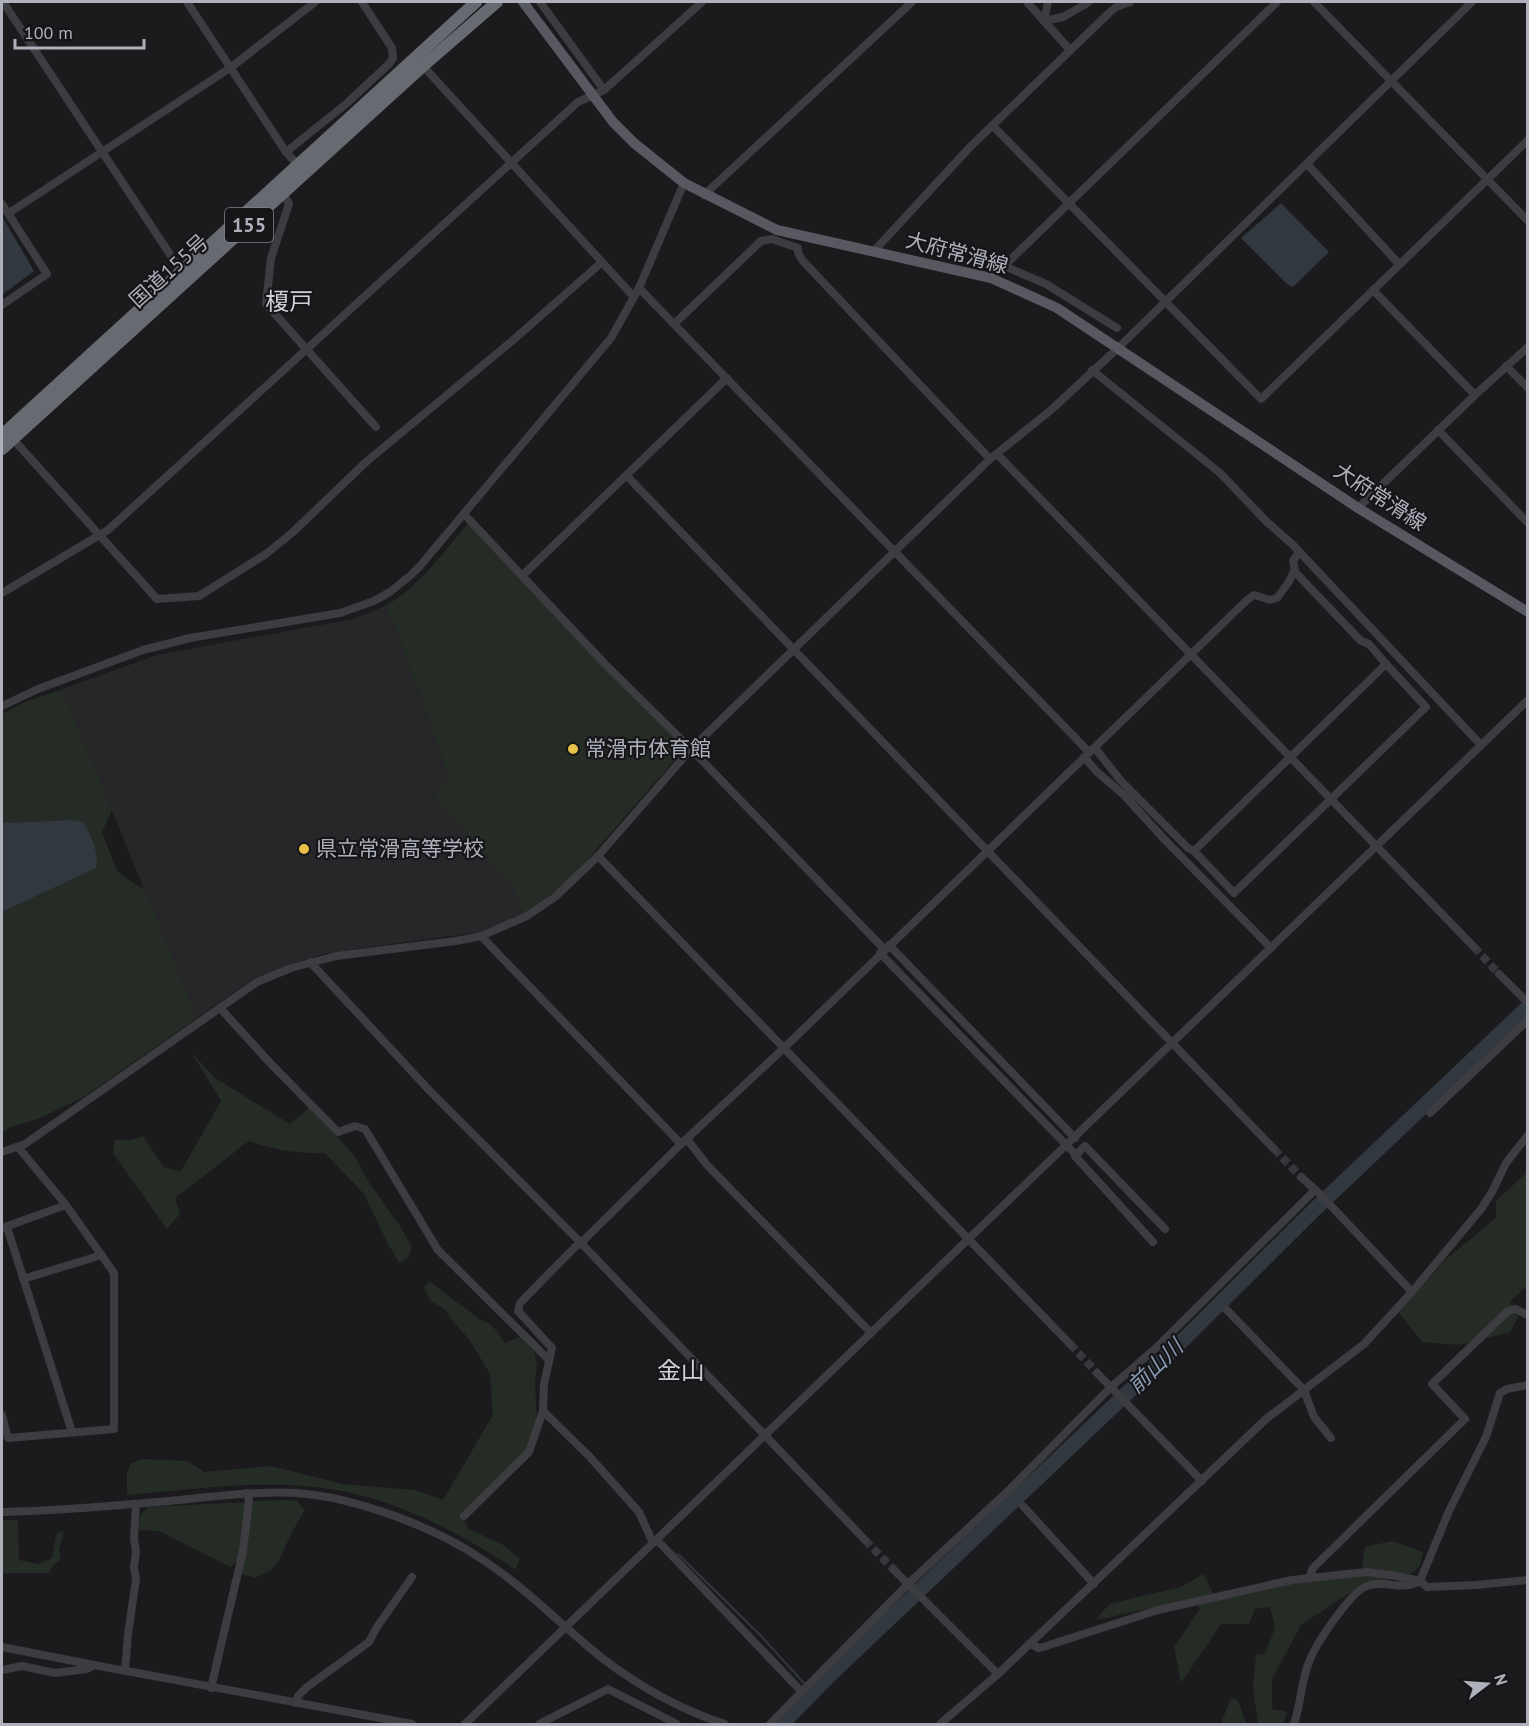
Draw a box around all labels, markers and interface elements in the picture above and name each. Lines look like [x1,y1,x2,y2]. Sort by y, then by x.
scale bar [15,12,144,50]
text: 100 m [24,21,73,44]
road number: 155 [225,208,273,242]
street label: 大府常滑線 [903,226,1011,279]
street label: 国道155号 [123,228,214,313]
district label: 榎戸 [265,286,313,317]
street label: 大府常滑線 [1329,457,1432,536]
place label: 常滑市体育館 [585,735,711,762]
marker: 常滑市体育館 [566,742,580,756]
place label: 県立常滑高等学校 [316,835,484,862]
marker: 県立常滑高等学校 [297,842,311,856]
water label: 前山川 [1122,1332,1190,1399]
district label: 金山 [657,1355,705,1386]
north arrow [1457,1654,1517,1714]
text: N [1490,1672,1512,1688]

